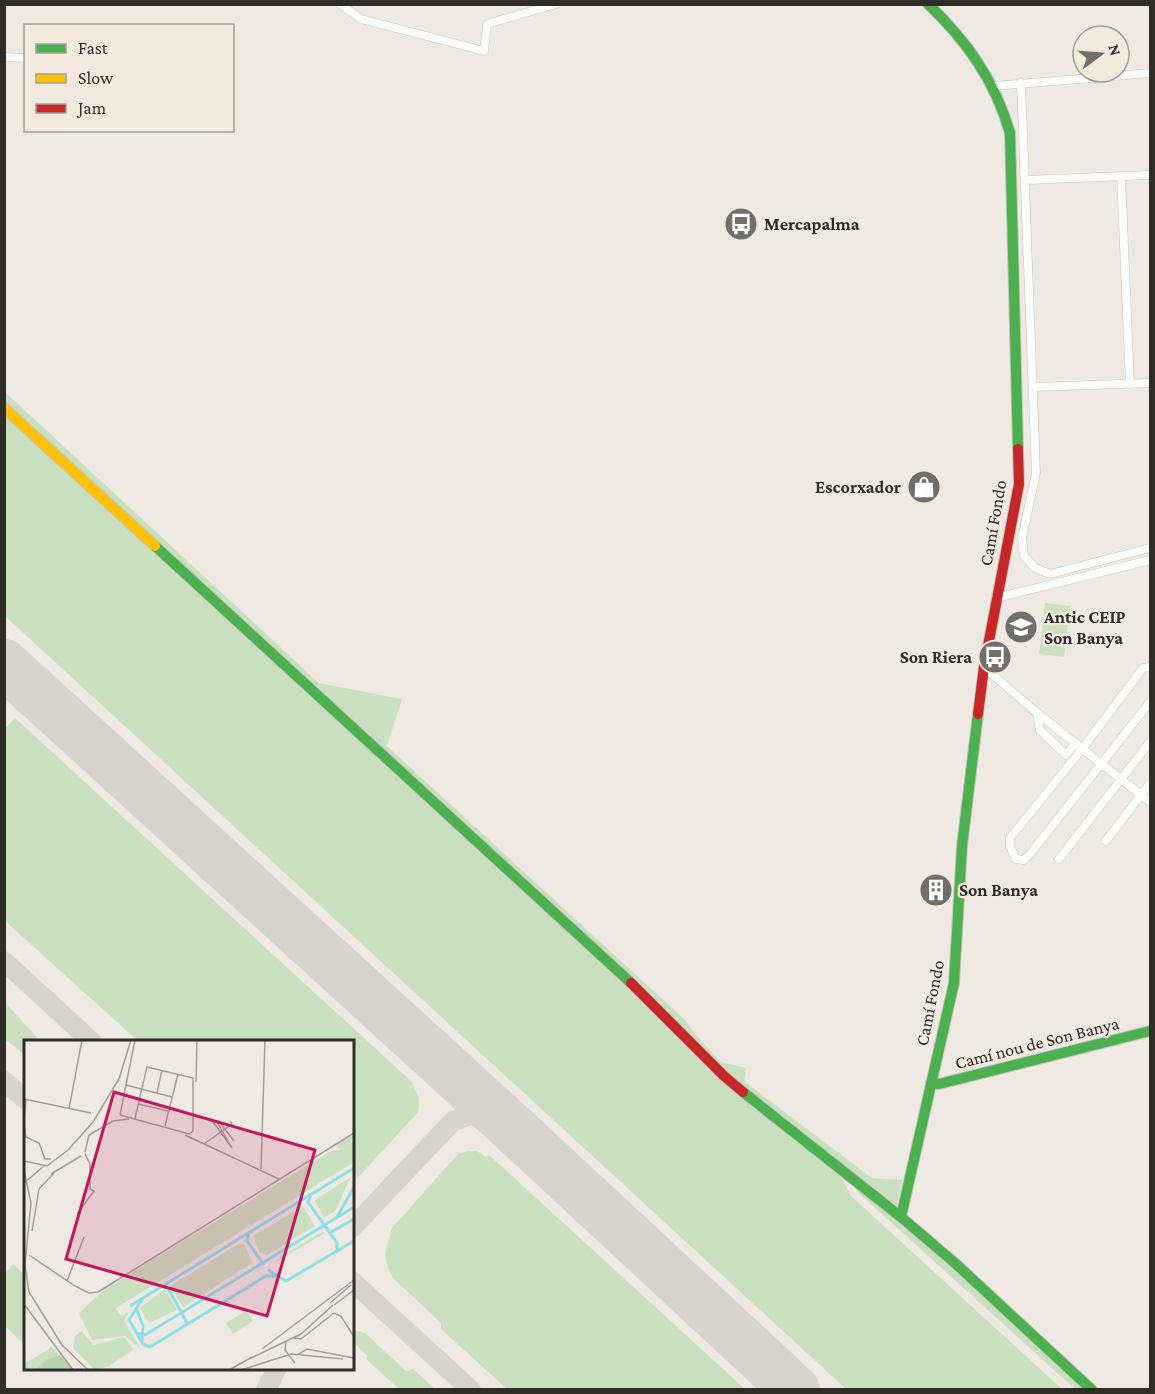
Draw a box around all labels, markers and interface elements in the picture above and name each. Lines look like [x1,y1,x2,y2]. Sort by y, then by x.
legend [24,24,234,132]
north arrow [1071,24,1131,84]
text: Fast [78,38,109,58]
text: N [1105,42,1125,58]
text: Slow [78,68,114,88]
text: Jam [76,98,107,118]
bus stop icon: Mercapalma [723,206,759,242]
place label: Mercapalma [764,214,860,234]
shop icon: Escorxador [906,469,942,505]
place label: Escorxador [815,477,901,497]
street label: Camí Fondo [976,478,1010,568]
place label: Antic CEIP Son Banya [1043,607,1126,648]
school or university icon: Antic CEIP Son Banya [1003,609,1039,645]
bus stop icon: Son Riera [977,639,1013,675]
place label: Son Riera [900,647,972,667]
building icon: Son Banya [918,872,954,908]
place label: Son Banya [959,880,1038,900]
street label: Camí Fondo [912,958,948,1048]
street label: Camí nou de Son Banya [953,1013,1121,1073]
inset map [24,1040,354,1370]

